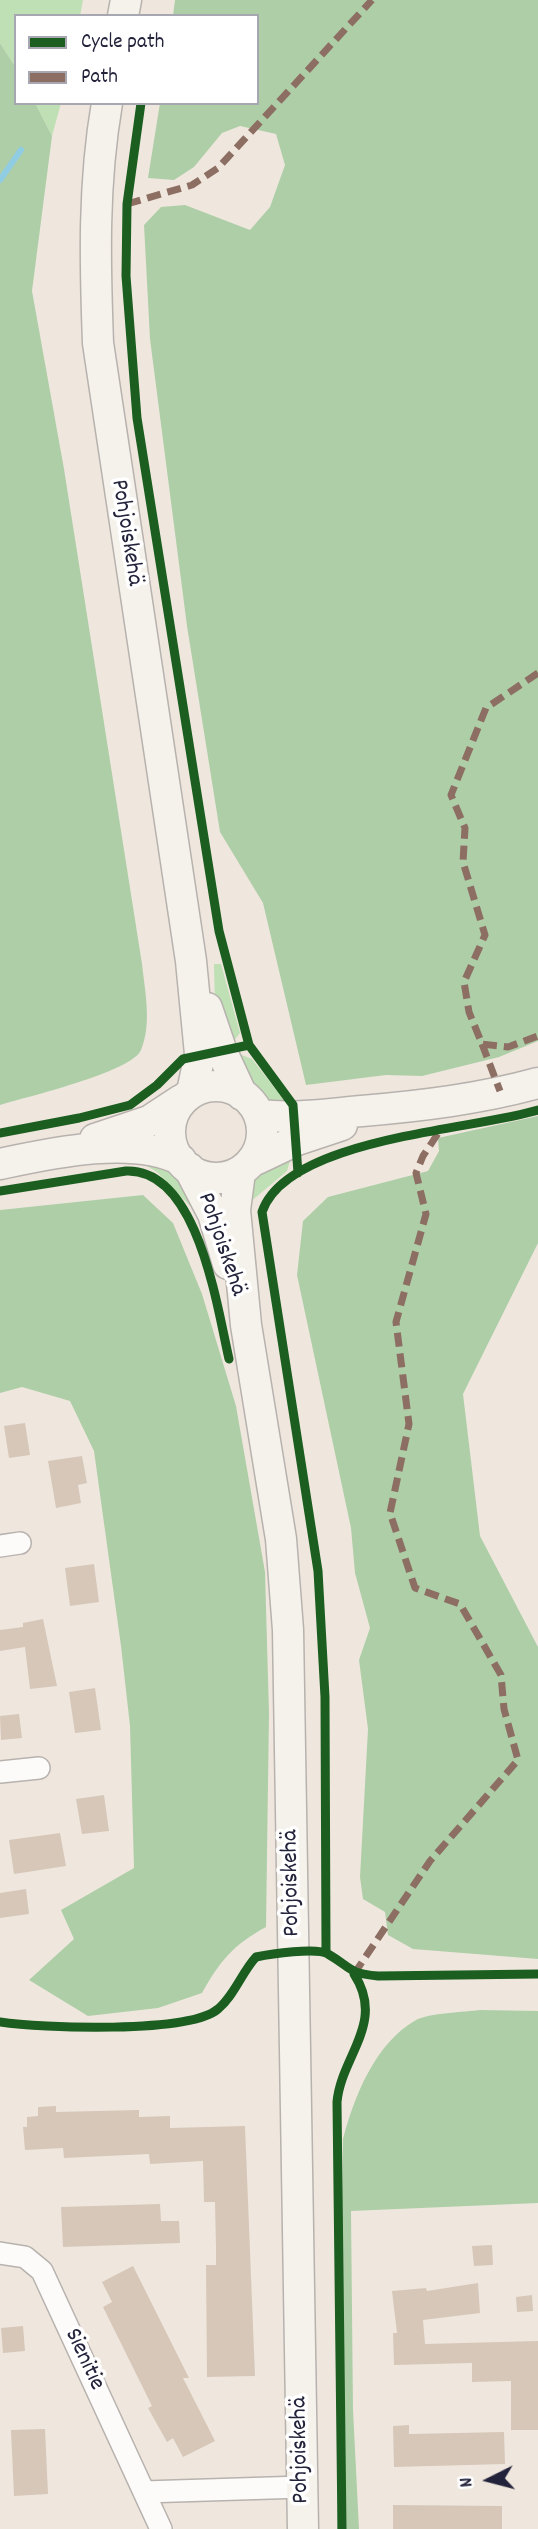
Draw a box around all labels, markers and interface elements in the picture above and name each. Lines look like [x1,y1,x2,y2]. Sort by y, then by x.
legend [14,14,259,105]
text: Cycle path [81,28,164,58]
text: Path [81,63,118,93]
street label: Pohjoiskehä [102,478,148,588]
street label: Pohjoiskehä [189,1190,251,1300]
street label: Pohjoiskehä [278,1829,308,1937]
street label: Sienitie [56,2325,110,2395]
street label: Pohjoiskehä [287,2396,317,2504]
north arrow [454,2445,524,2515]
text: N [454,2476,482,2488]

